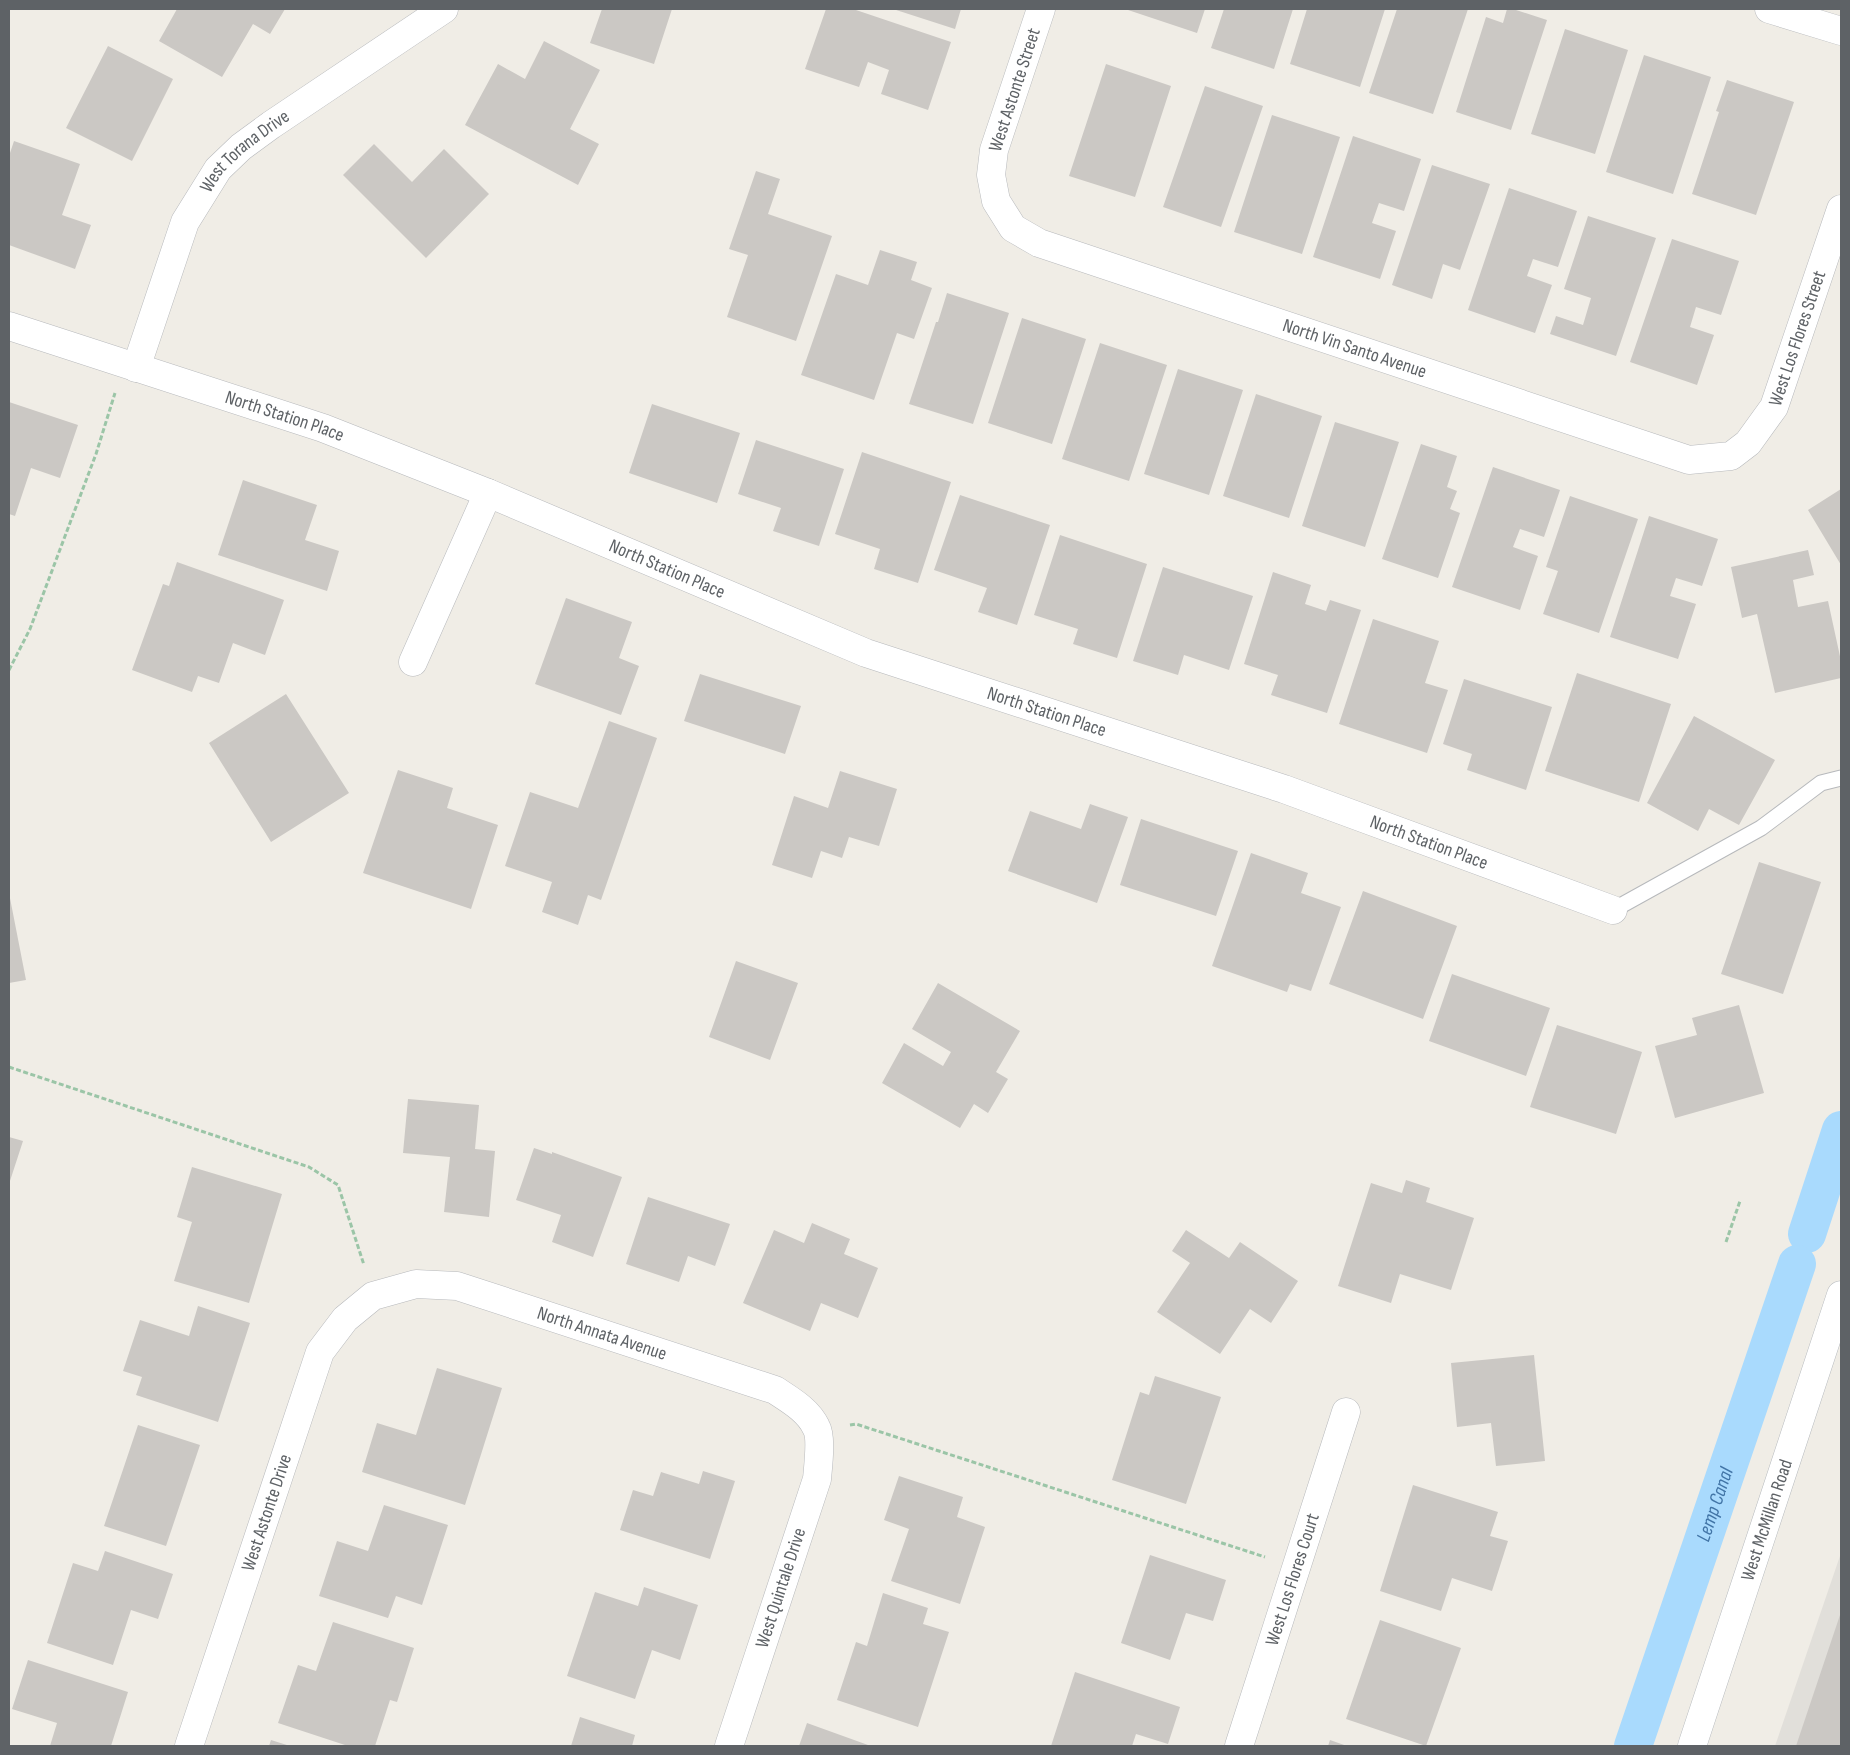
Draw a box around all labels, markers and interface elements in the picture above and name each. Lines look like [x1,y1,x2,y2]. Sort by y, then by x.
street label: West Astonte Street [984,25,1046,155]
street label: West Torana Drive [195,105,294,197]
street label: West Los Flores Street [1764,267,1831,409]
street label: North Vin Santo Avenue [1280,314,1430,383]
street label: North Station Place [222,386,347,447]
street label: North Station Place [606,534,729,604]
street label: North Station Place [984,682,1109,742]
street label: North Station Place [1367,810,1491,874]
street label: North Annata Avenue [534,1301,670,1365]
street label: West Astonte Drive [237,1451,297,1574]
street label: West McMillan Road [1736,1456,1797,1584]
water label: Lemp Canal [1691,1463,1739,1545]
street label: West Los Flores Court [1260,1510,1324,1648]
street label: West Quintale Drive [751,1525,811,1651]

